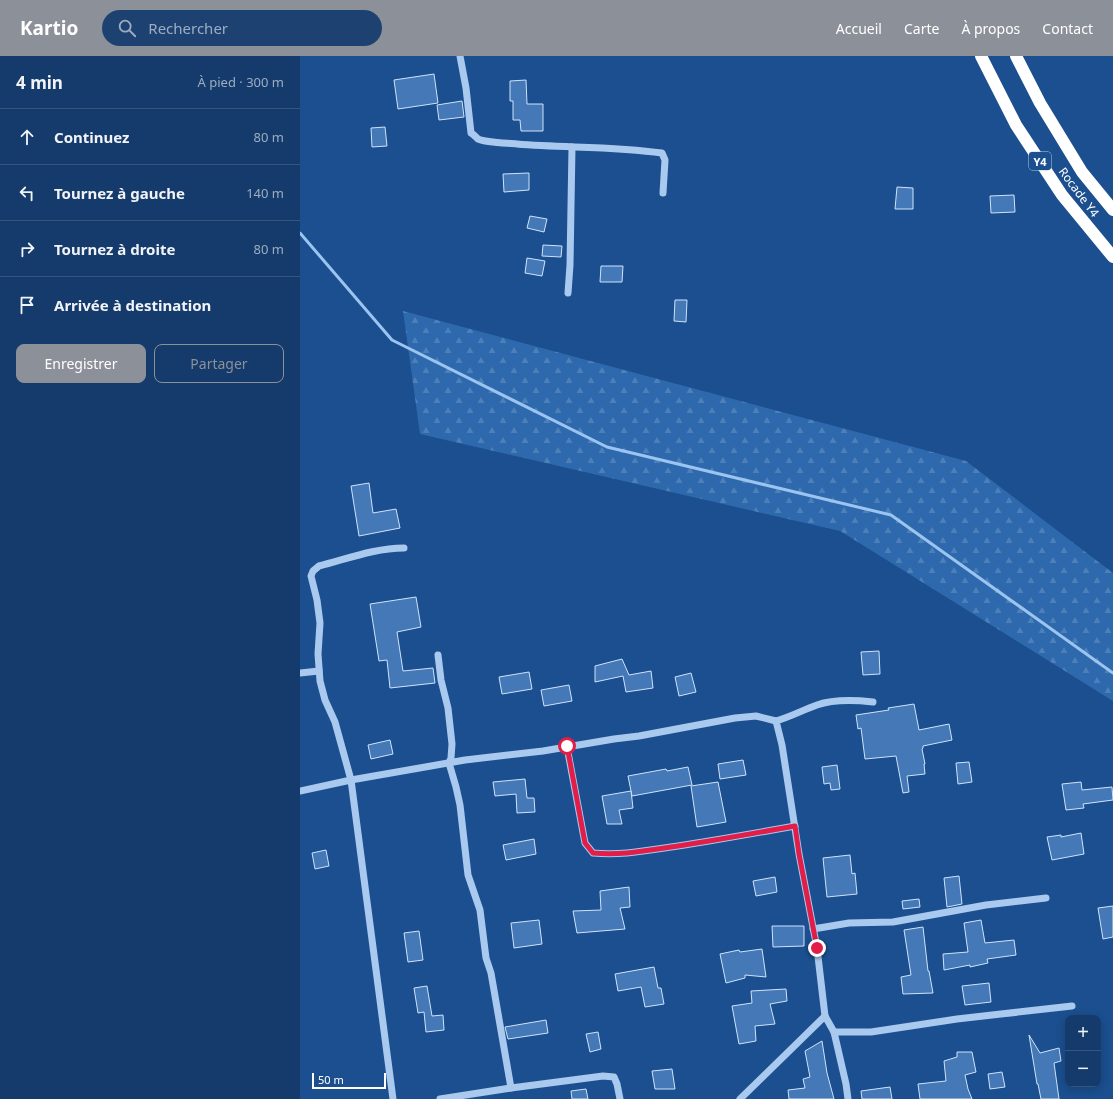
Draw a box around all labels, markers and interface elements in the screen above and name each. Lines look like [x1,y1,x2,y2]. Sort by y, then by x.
search box [102,10,382,46]
text: Kartio [20,15,78,41]
icon: search [116,17,138,39]
text: Rechercher [148,18,228,38]
text: Accueil [836,19,882,38]
text: Carte [904,19,939,38]
text: À propos [961,19,1020,38]
text: Contact [1042,19,1093,38]
text: 4 min [16,71,63,94]
text: À pied · 300 m [198,73,284,91]
icon: ahead [16,126,38,148]
text: Continuez [54,127,129,147]
text: 80 m [254,128,284,146]
road number: Y4 [1029,152,1051,170]
street label: Rocade Y4 [1055,164,1103,220]
icon: left [16,182,38,204]
text: Tournez à gauche [54,183,185,203]
text: 140 m [246,184,284,202]
icon: right [16,238,38,260]
text: Tournez à droite [54,239,175,259]
text: 80 m [254,240,284,258]
icon: arrive [16,294,38,316]
text: Arrivée à destination [54,295,211,315]
button: Enregistrer [16,344,146,383]
button: Partager [154,344,284,383]
route start [558,737,576,755]
route end [808,939,826,957]
map controls [1065,1015,1101,1087]
button: + [1065,1015,1101,1051]
button: − [1065,1051,1101,1087]
scale bar [312,1071,386,1090]
text: 50 m [318,1072,344,1087]

